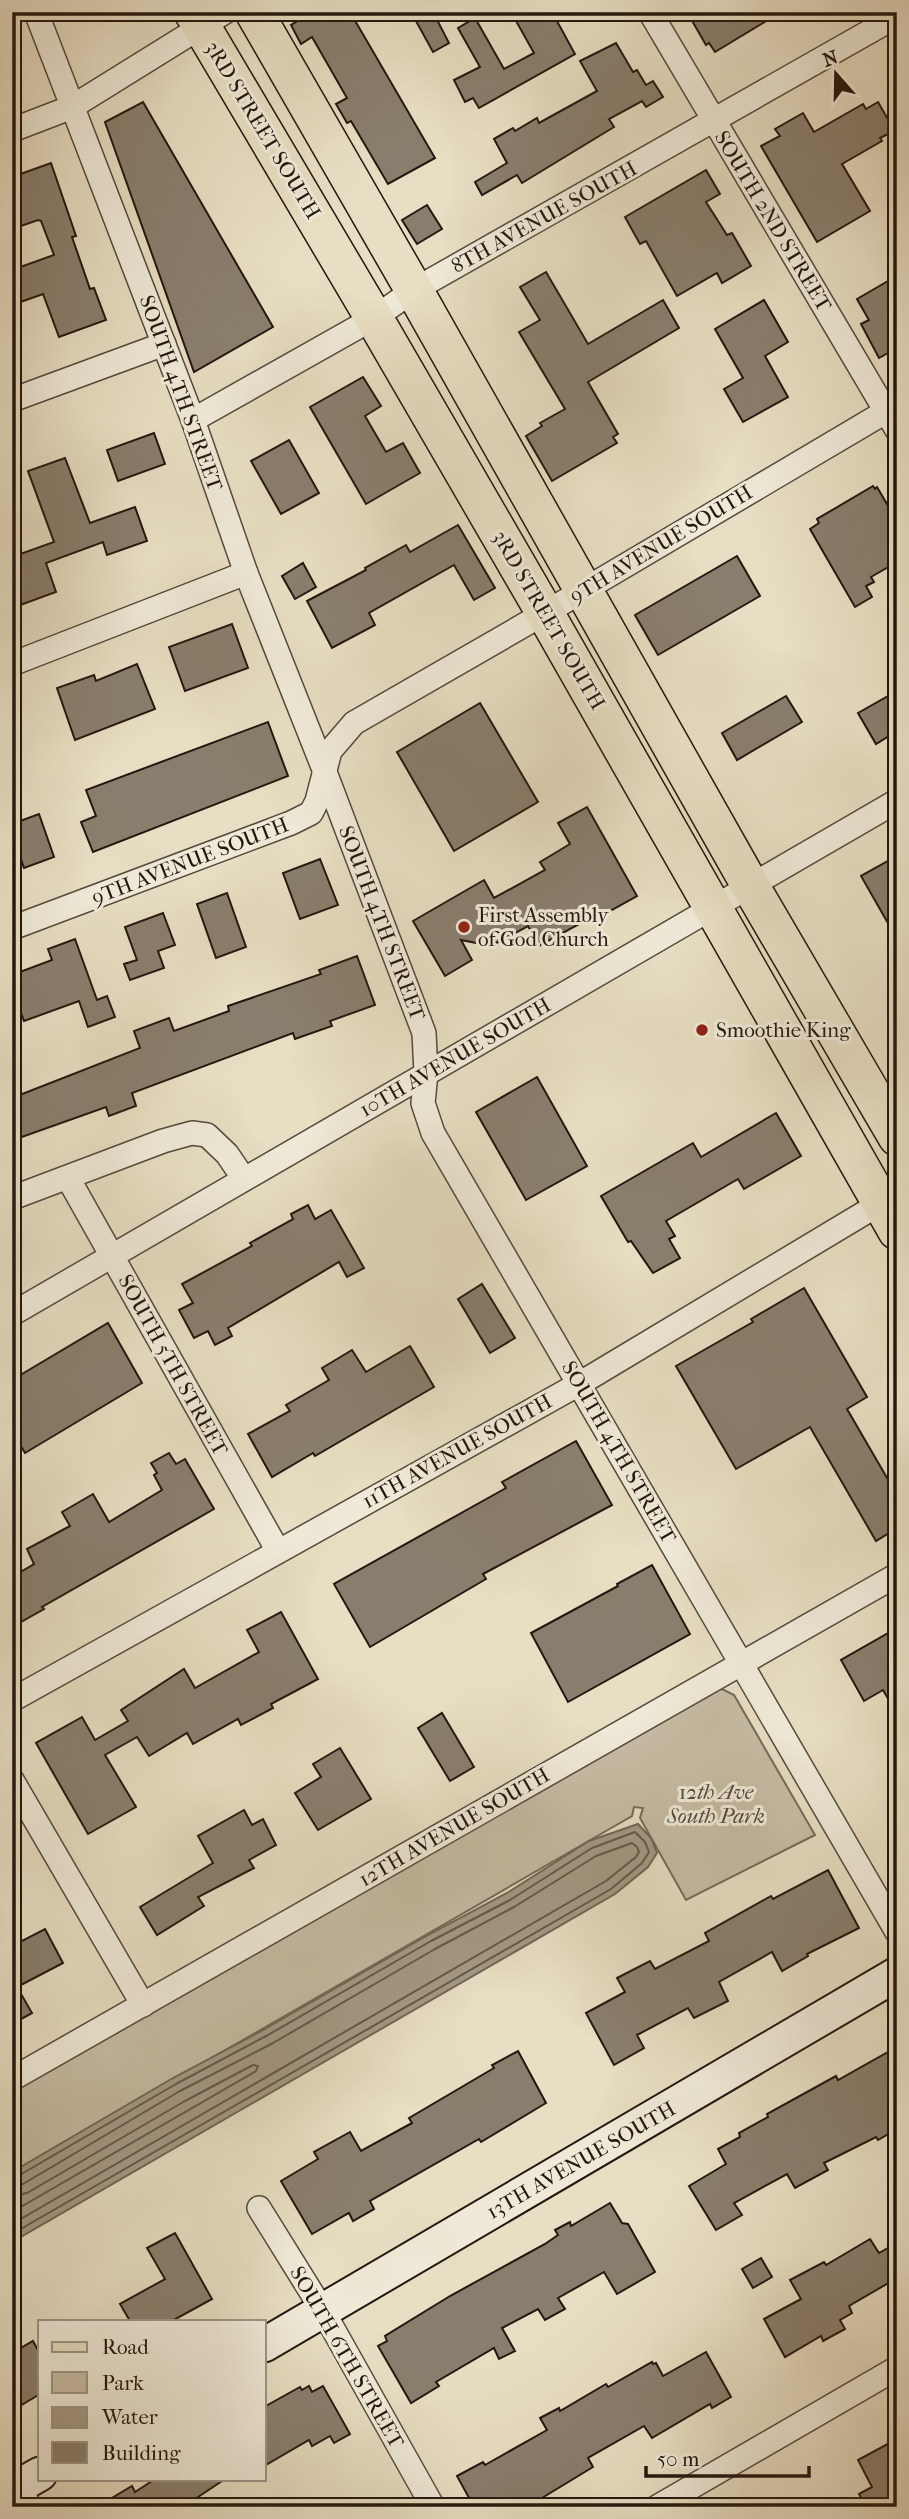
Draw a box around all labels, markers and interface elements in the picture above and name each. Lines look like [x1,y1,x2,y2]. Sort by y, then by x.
street label: 3RD STREET SOUTH [200,37,326,224]
north arrow [800,38,870,108]
text: N [820,46,842,72]
street label: SOUTH 2ND STREET [710,127,837,316]
street label: 8TH AVENUE SOUTH [447,156,641,278]
street label: SOUTH 4TH STREET [134,292,228,495]
street label: 9TH AVENUE SOUTH [565,480,757,608]
street label: 3RD STREET SOUTH [488,526,610,714]
street label: 9TH AVENUE SOUTH [88,812,292,910]
street label: SOUTH 4TH STREET [334,822,430,1024]
place label: First Assembly of God Church [478,903,609,951]
marker: First Assembly of God Church [456,919,472,935]
street label: 10TH AVENUE SOUTH [355,992,555,1122]
place label: Smoothie King [716,1018,851,1042]
marker: Smoothie King [694,1022,710,1038]
street label: SOUTH 5TH STREET [113,1270,233,1460]
street label: SOUTH 4TH STREET [557,1357,681,1548]
street label: 11TH AVENUE SOUTH [358,1389,556,1513]
street label: 12TH AVENUE SOUTH [354,1762,554,1891]
park label: 12th Ave South Park [666,1780,765,1828]
street label: 13TH AVENUE SOUTH [482,2096,680,2224]
street label: SOUTH 6TH STREET [285,2262,409,2453]
legend [38,2320,266,2480]
text: Road [102,2335,149,2359]
text: Park [102,2371,144,2395]
text: Water [101,2405,158,2429]
scale bar [646,2435,809,2479]
text: Building [102,2441,181,2465]
text: 50 m [657,2447,700,2471]

